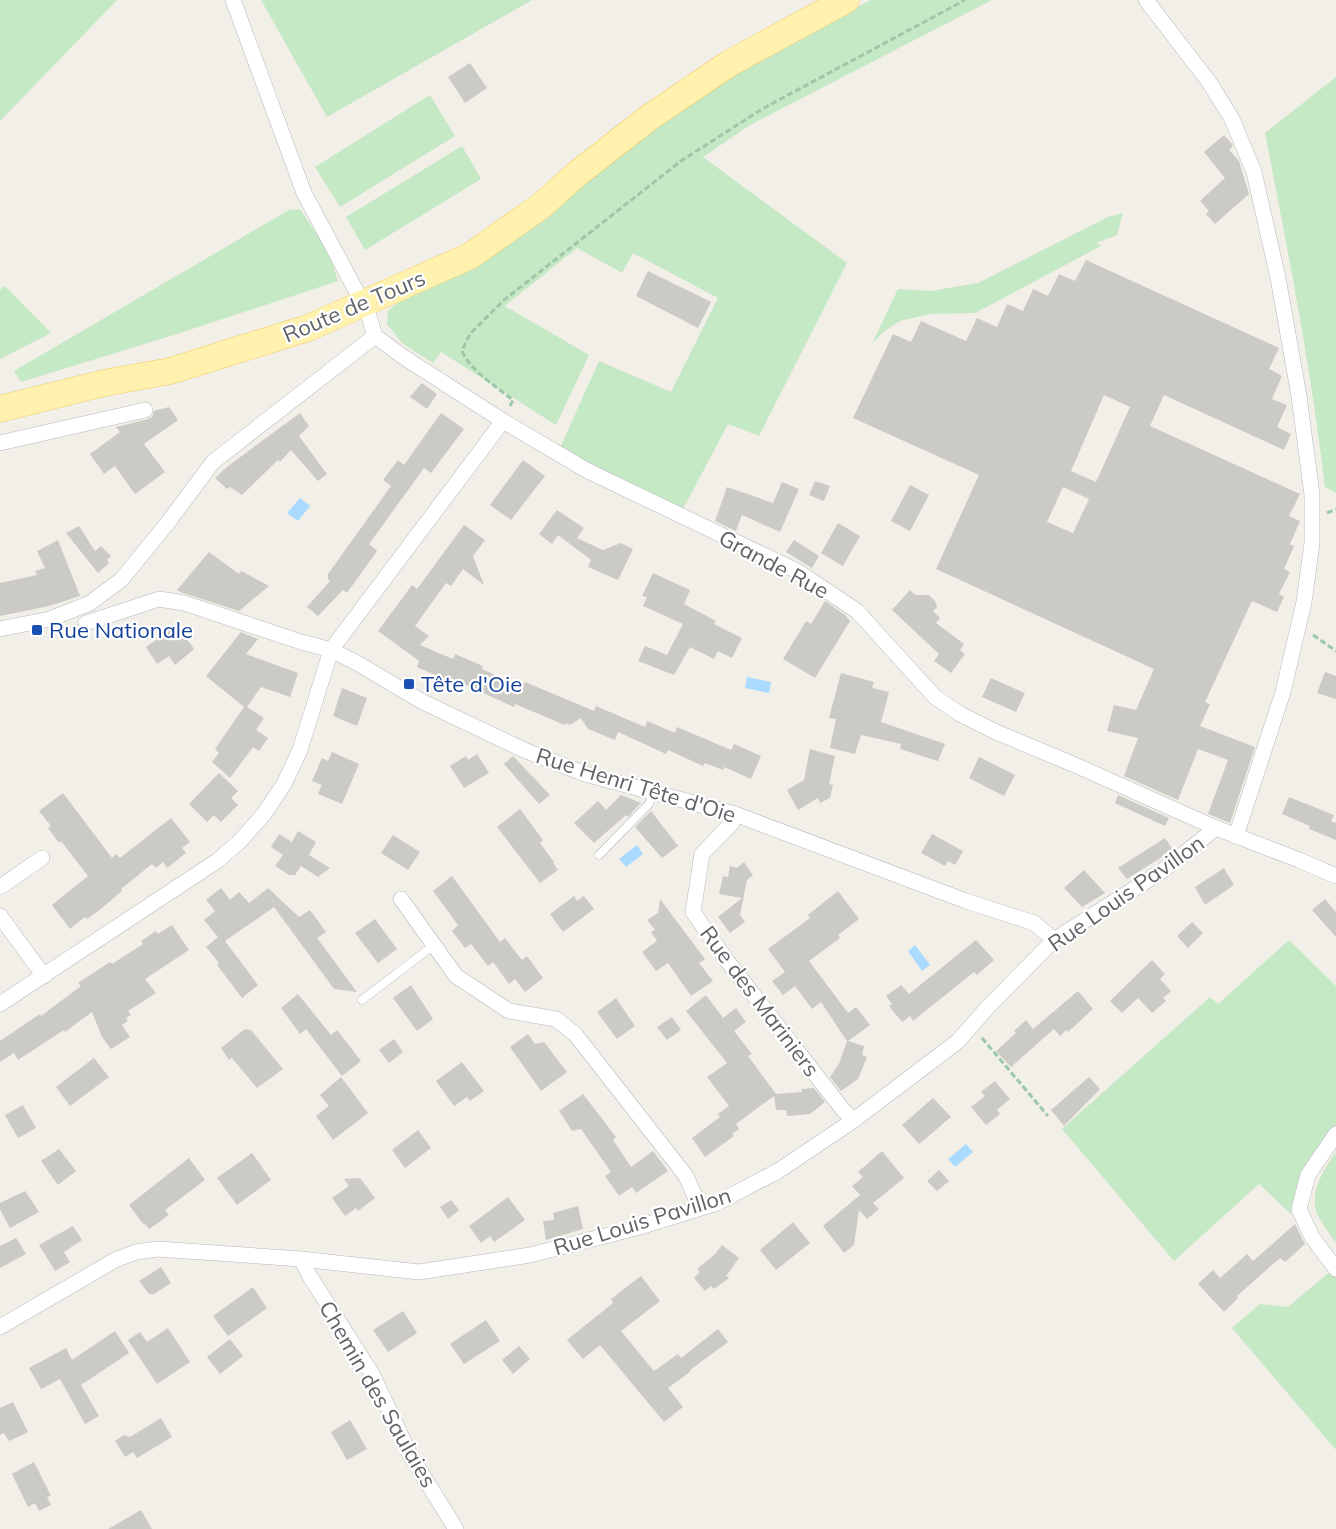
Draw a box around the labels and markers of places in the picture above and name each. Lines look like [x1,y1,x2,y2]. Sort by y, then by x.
place label: Rue Nationale [49,616,193,644]
marker: Rue Nationale [30,623,44,637]
place label: Tête d'Oie [421,670,522,698]
marker: Tête d'Oie [402,677,416,691]

